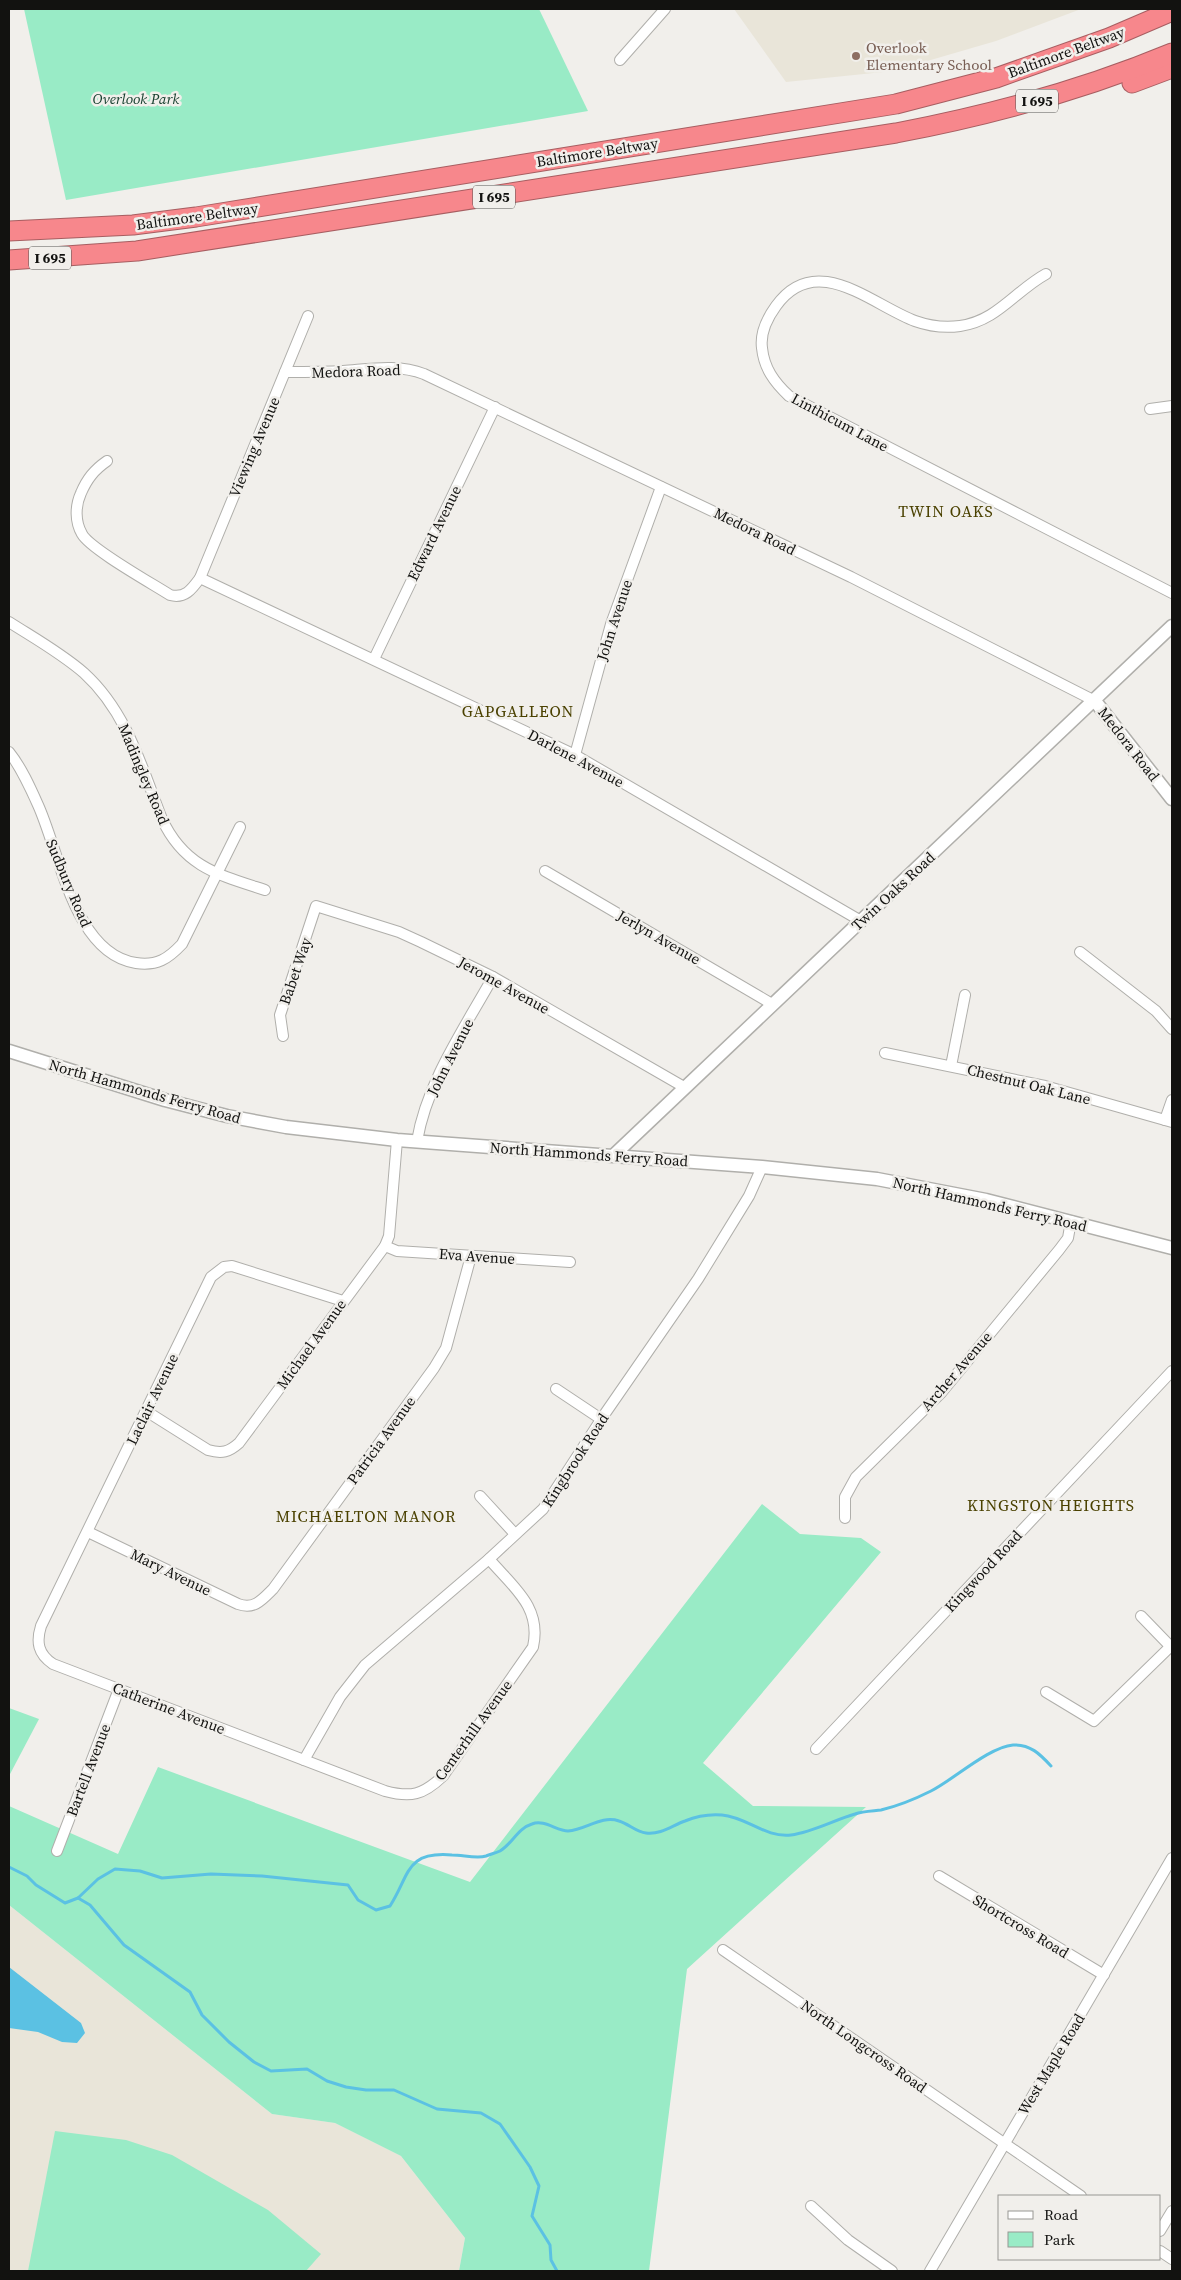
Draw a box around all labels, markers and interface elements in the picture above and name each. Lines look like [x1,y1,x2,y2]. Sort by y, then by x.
street label: Baltimore Beltway [1005,21,1128,83]
place label: Overlook Elementary School [866,37,993,75]
marker: Overlook Elementary School [850,50,862,62]
park label: Overlook Park [93,88,180,109]
road number: I 695 [1016,90,1058,112]
street label: Baltimore Beltway [535,132,660,172]
road number: I 695 [473,186,515,208]
street label: Baltimore Beltway [135,197,260,235]
road number: I 695 [29,247,71,270]
street label: Medora Road [311,359,401,383]
street label: Linthicum Lane [788,388,893,457]
street label: Viewing Avenue [223,393,285,500]
street label: Edward Avenue [402,482,466,584]
district label: TWIN OAKS [898,500,994,522]
street label: Medora Road [710,502,800,560]
street label: John Avenue [591,576,637,664]
district label: GAPGALLEON [462,700,574,722]
street label: Medora Road [1093,702,1165,786]
street label: Madingley Road [113,720,175,828]
street label: Darlene Avenue [524,724,628,792]
street label: Sudbury Road [41,836,97,931]
street label: Twin Oaks Road [847,846,940,935]
street label: Jerlyn Avenue [613,904,705,970]
street label: Babet Way [274,934,316,1007]
street label: Jerome Avenue [454,951,554,1019]
street label: John Avenue [421,1014,479,1100]
street label: North Hammonds Ferry Road [47,1054,244,1129]
street label: Chestnut Oak Lane [965,1058,1093,1110]
street label: North Hammonds Ferry Road [489,1137,689,1171]
street label: North Hammonds Ferry Road [891,1171,1090,1237]
street label: Eva Avenue [438,1243,516,1269]
street label: Michael Avenue [271,1294,351,1393]
street label: Archer Avenue [916,1326,997,1415]
street label: Laclair Avenue [121,1349,183,1448]
street label: Patricia Avenue [342,1391,420,1488]
street label: Kingbrook Road [537,1409,613,1511]
district label: KINGSTON HEIGHTS [967,1494,1135,1516]
district label: MICHAELTON MANOR [276,1505,456,1527]
street label: Kingwood Road [940,1525,1027,1617]
street label: Mary Avenue [127,1543,215,1601]
street label: Centerhill Avenue [429,1675,517,1785]
street label: Catherine Avenue [110,1677,229,1739]
street label: Bartell Avenue [61,1720,115,1819]
street label: Shortcross Road [969,1889,1073,1963]
street label: North Longcross Road [797,1995,932,2098]
street label: West Maple Road [1012,2009,1090,2119]
legend [998,2195,1161,2260]
text: Road [1044,2204,1078,2225]
text: Park [1044,2229,1076,2250]

